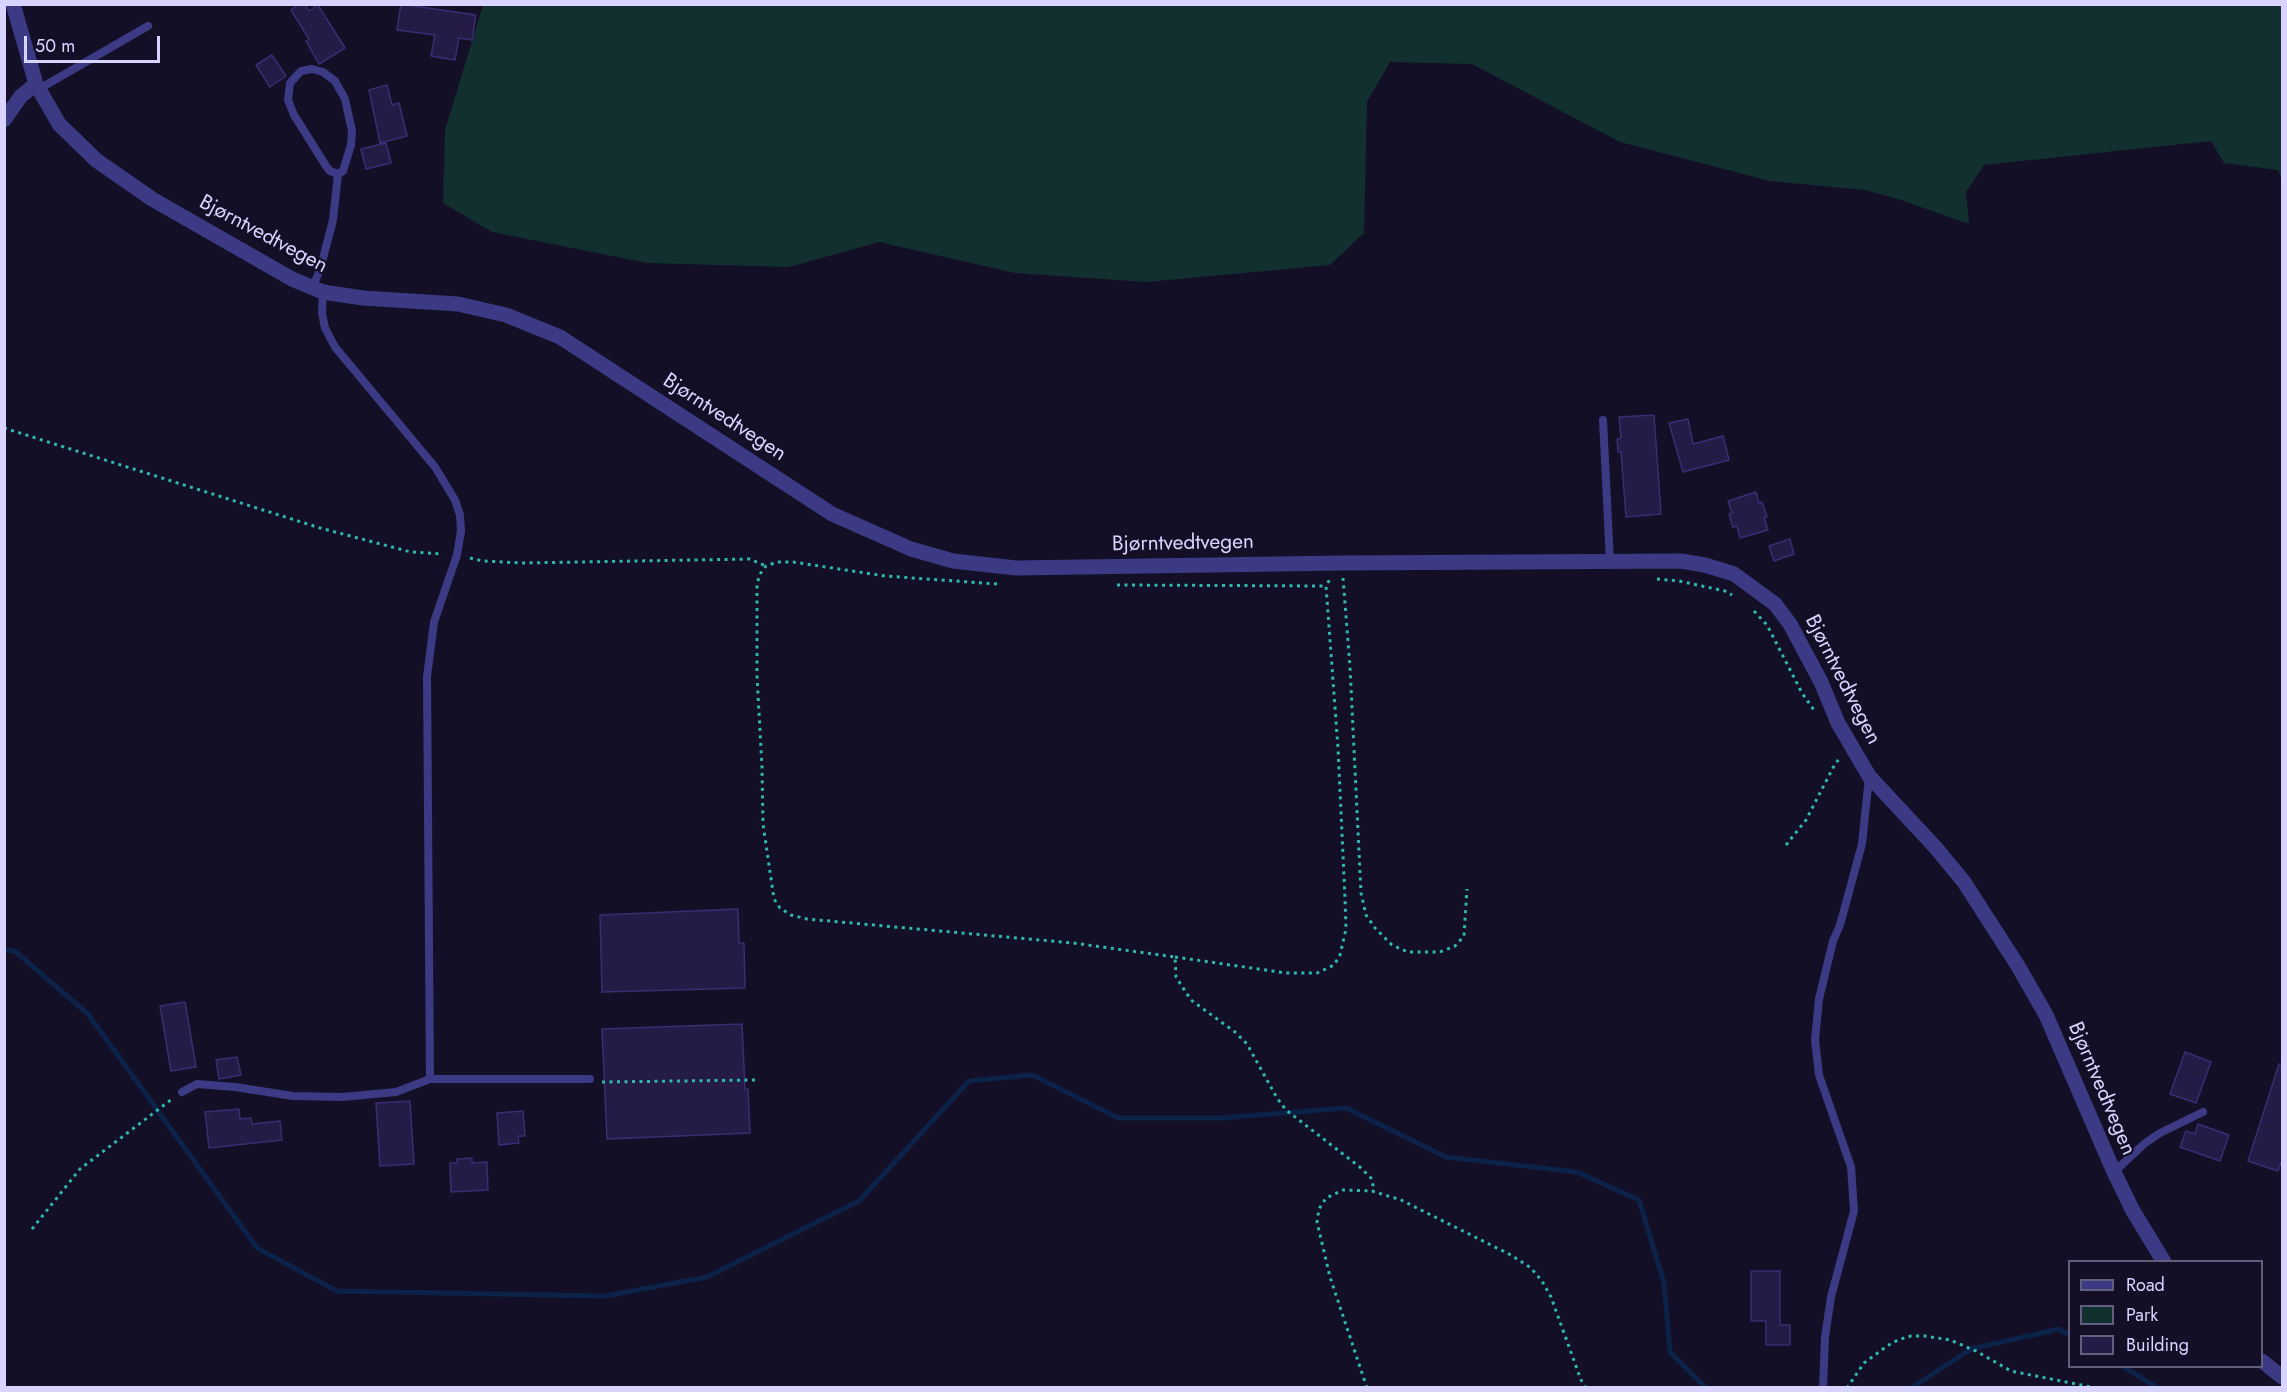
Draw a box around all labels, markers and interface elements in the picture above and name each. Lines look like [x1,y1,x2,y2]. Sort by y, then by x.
scale bar [27,24,164,62]
text: 50 m [35,33,75,59]
street label: Bjørntvedtvegen [194,191,332,279]
street label: Bjørntvedtvegen [658,369,790,467]
street label: Bjørntvedtvegen [1112,530,1254,558]
street label: Bjørntvedtvegen [1799,611,1885,749]
street label: Bjørntvedtvegen [2062,1019,2140,1159]
legend [2068,1260,2263,1368]
text: Road [2126,1272,2165,1298]
text: Park [2126,1302,2158,1328]
text: Building [2126,1332,2189,1358]

